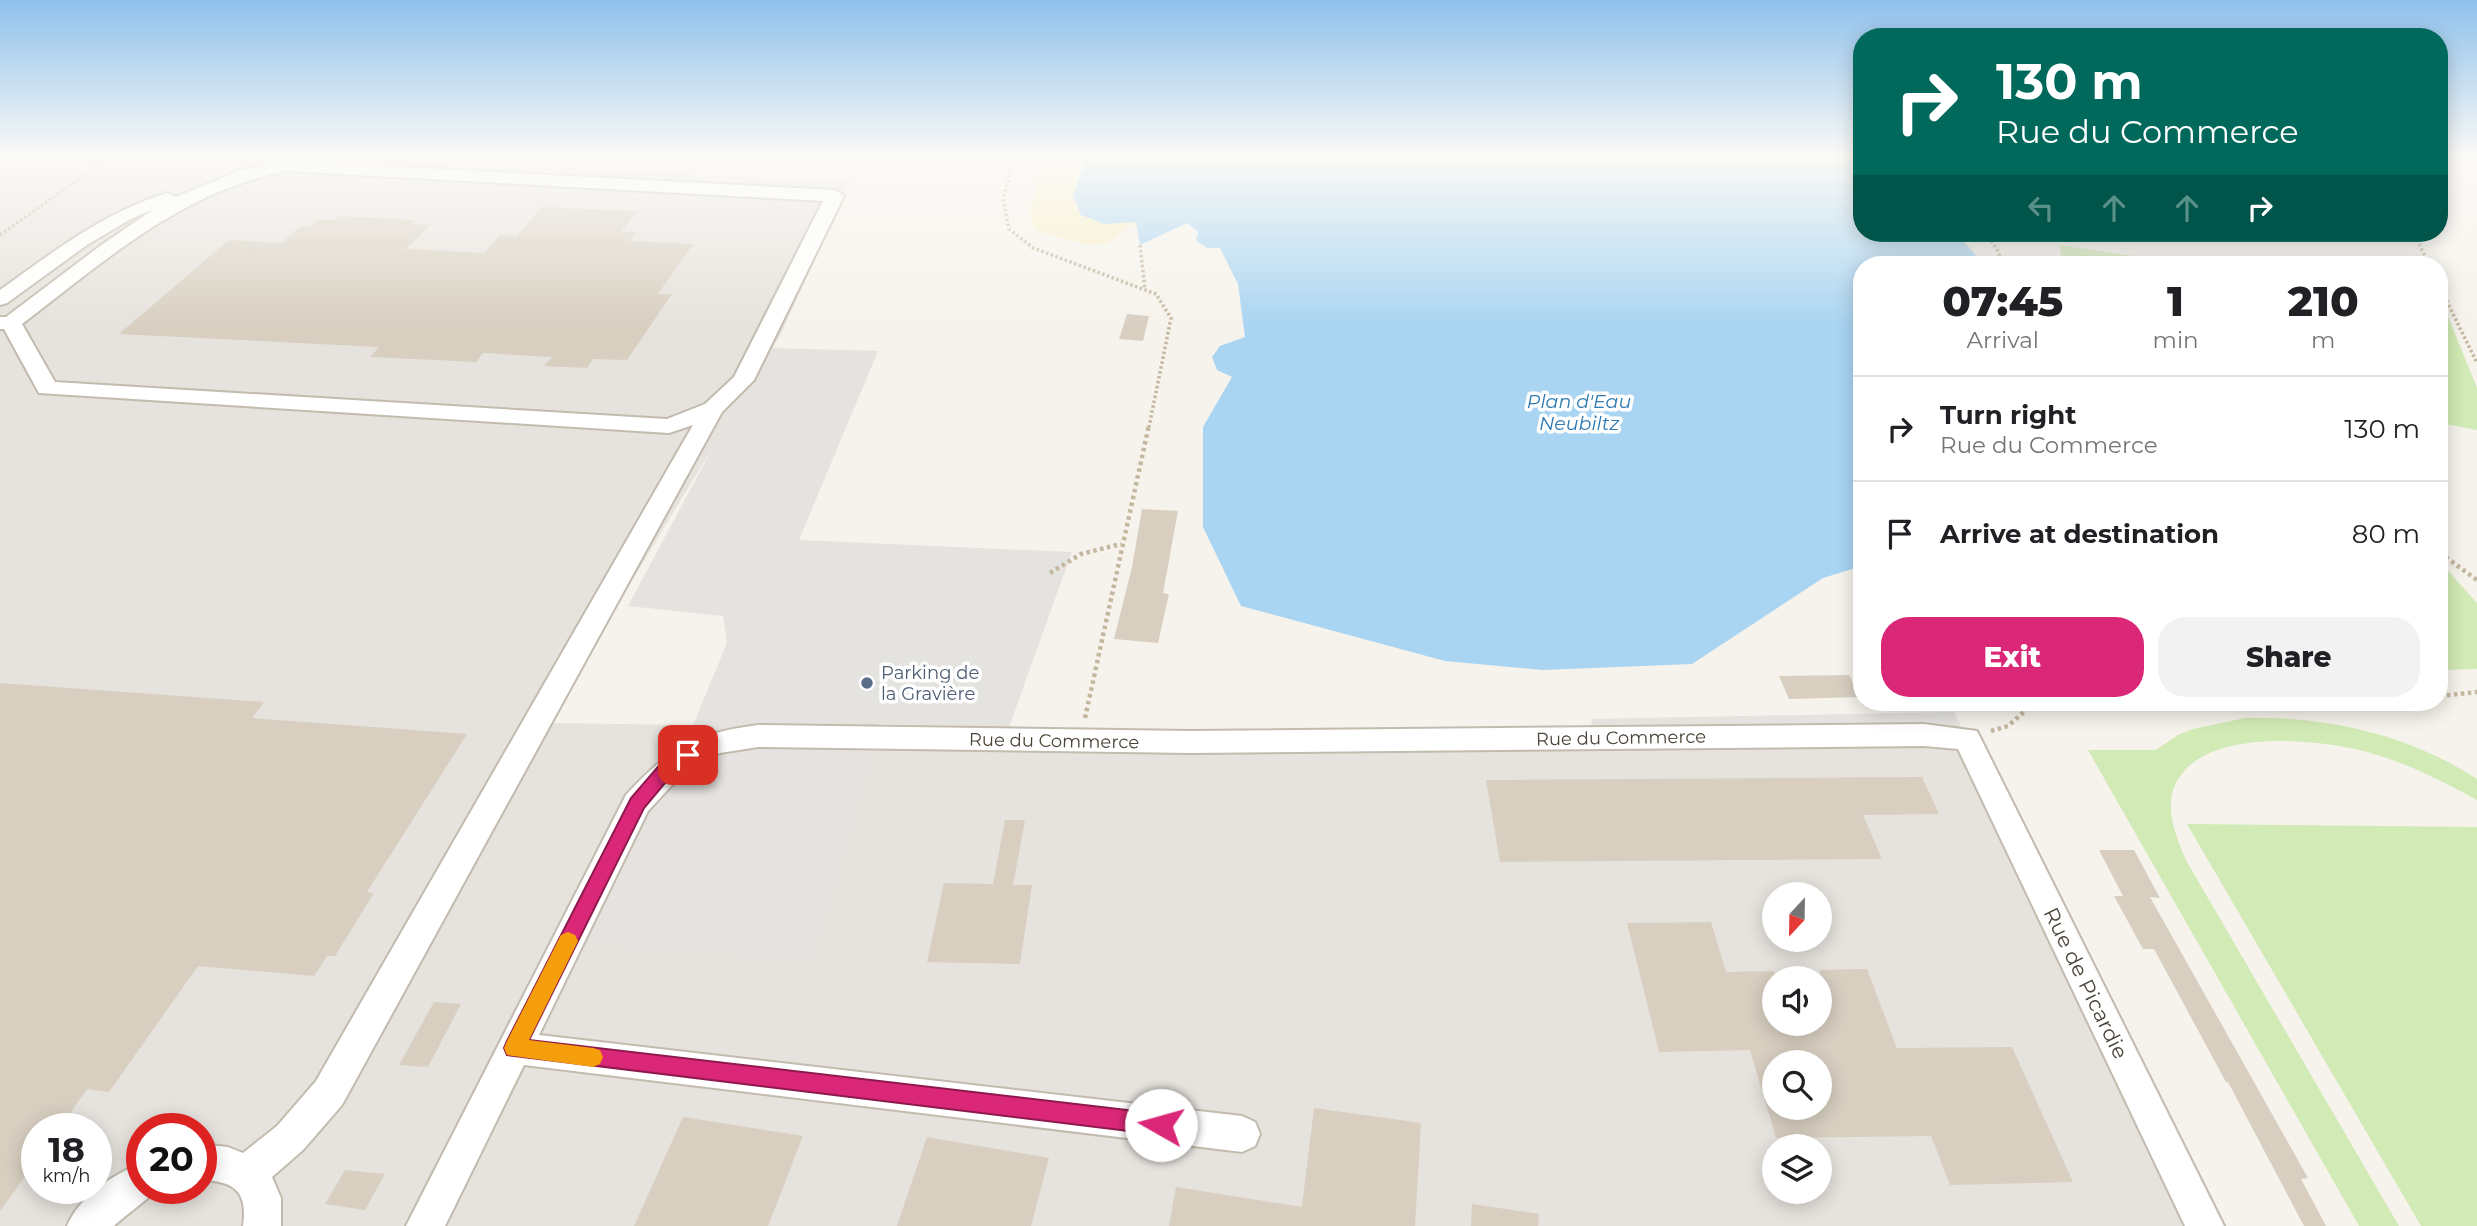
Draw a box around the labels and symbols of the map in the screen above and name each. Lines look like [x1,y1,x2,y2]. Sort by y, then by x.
water label: Plan d'Eau Neubiltz [1527,390,1631,435]
place label: Parking de la Gravière [881,662,979,705]
marker: Parking de la Gravière [859,675,875,691]
pin [658,725,718,785]
street label: Rue du Commerce [1536,726,1706,750]
street label: Rue du Commerce [969,729,1139,753]
north arrow [1762,882,1832,952]
street label: Rue de Picardie [2038,903,2134,1063]
position arrow [1124,1088,1198,1162]
speed limit sign: 20 [126,1113,217,1204]

